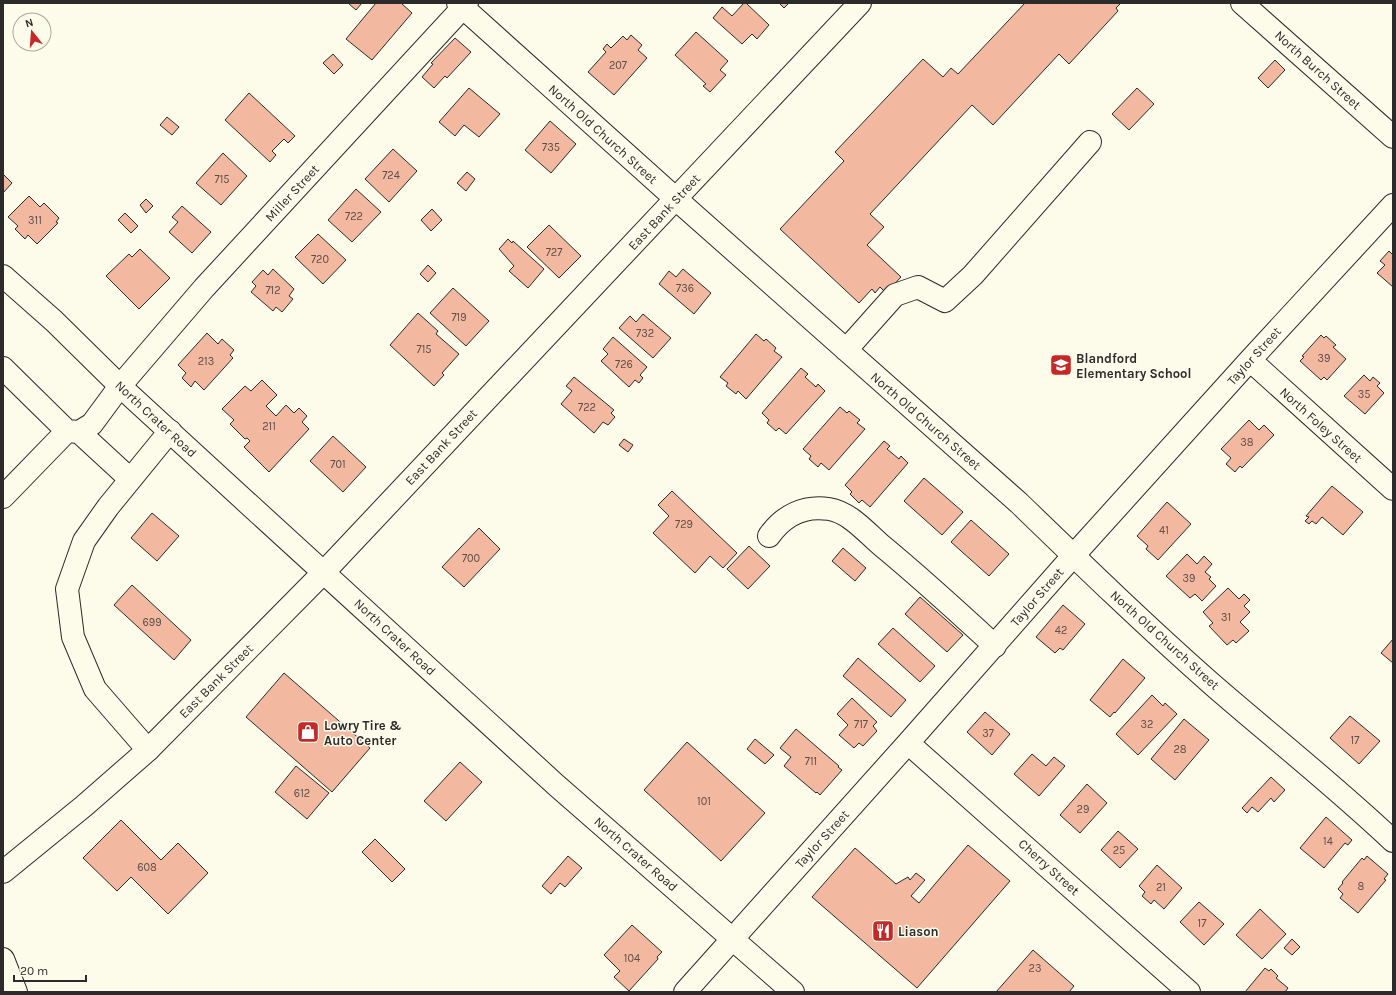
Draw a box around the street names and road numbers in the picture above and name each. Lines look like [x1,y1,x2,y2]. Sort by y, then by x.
street label: North Burch Street [1272,27,1364,113]
street label: North Old Church Street [546,81,661,187]
street label: Miller Street [262,161,322,225]
street label: East Bank Street [625,171,703,253]
street label: Taylor Street [1224,324,1284,388]
street label: North Old Church Street [868,369,984,473]
street label: North Crater Road [112,377,200,461]
street label: North Foley Street [1277,384,1365,466]
street label: East Bank Street [402,406,480,488]
street label: Taylor Street [1007,565,1067,629]
street label: North Old Church Street [1108,587,1223,693]
street label: North Crater Road [351,595,439,679]
street label: East Bank Street [176,641,256,721]
street label: Taylor Street [792,807,852,871]
street label: North Crater Road [591,814,681,894]
street label: Cherry Street [1015,836,1083,898]

